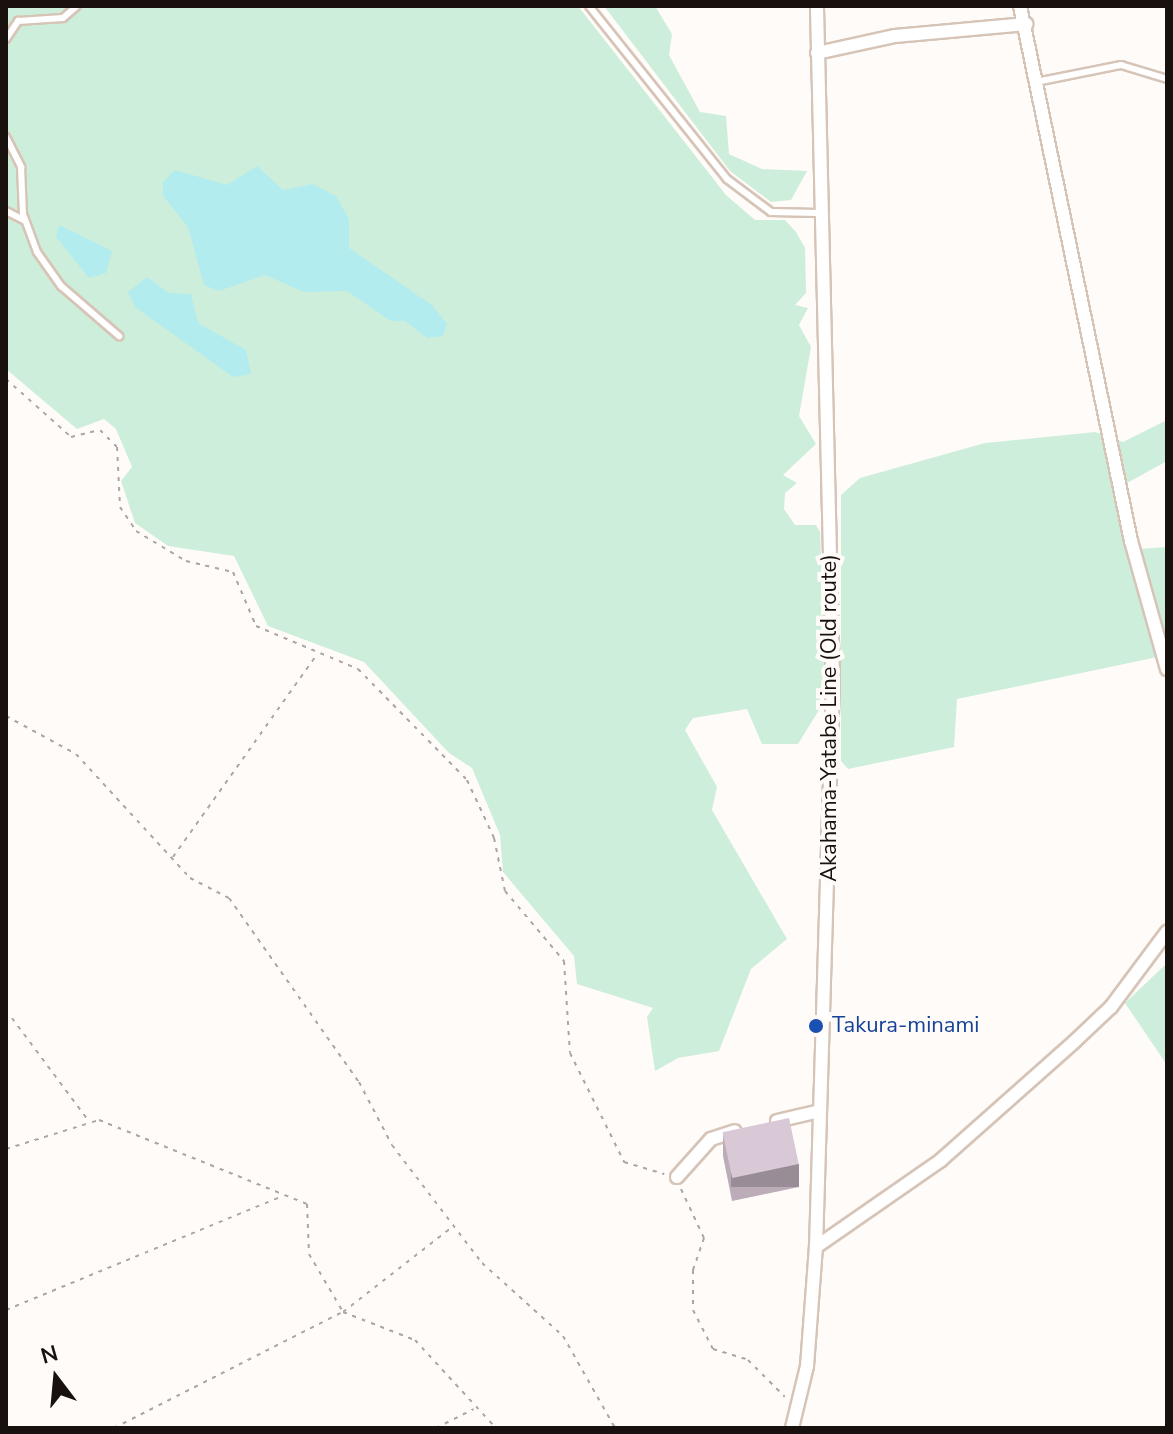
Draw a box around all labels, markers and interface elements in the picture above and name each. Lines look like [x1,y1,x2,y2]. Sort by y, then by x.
street label: Akahama-Yatabe Line (Old route) [817,554,843,882]
place label: Takura-minami [832,1013,979,1039]
marker: Takura-minami [807,1017,825,1035]
north arrow [16,1338,96,1418]
text: N [37,1338,61,1372]

